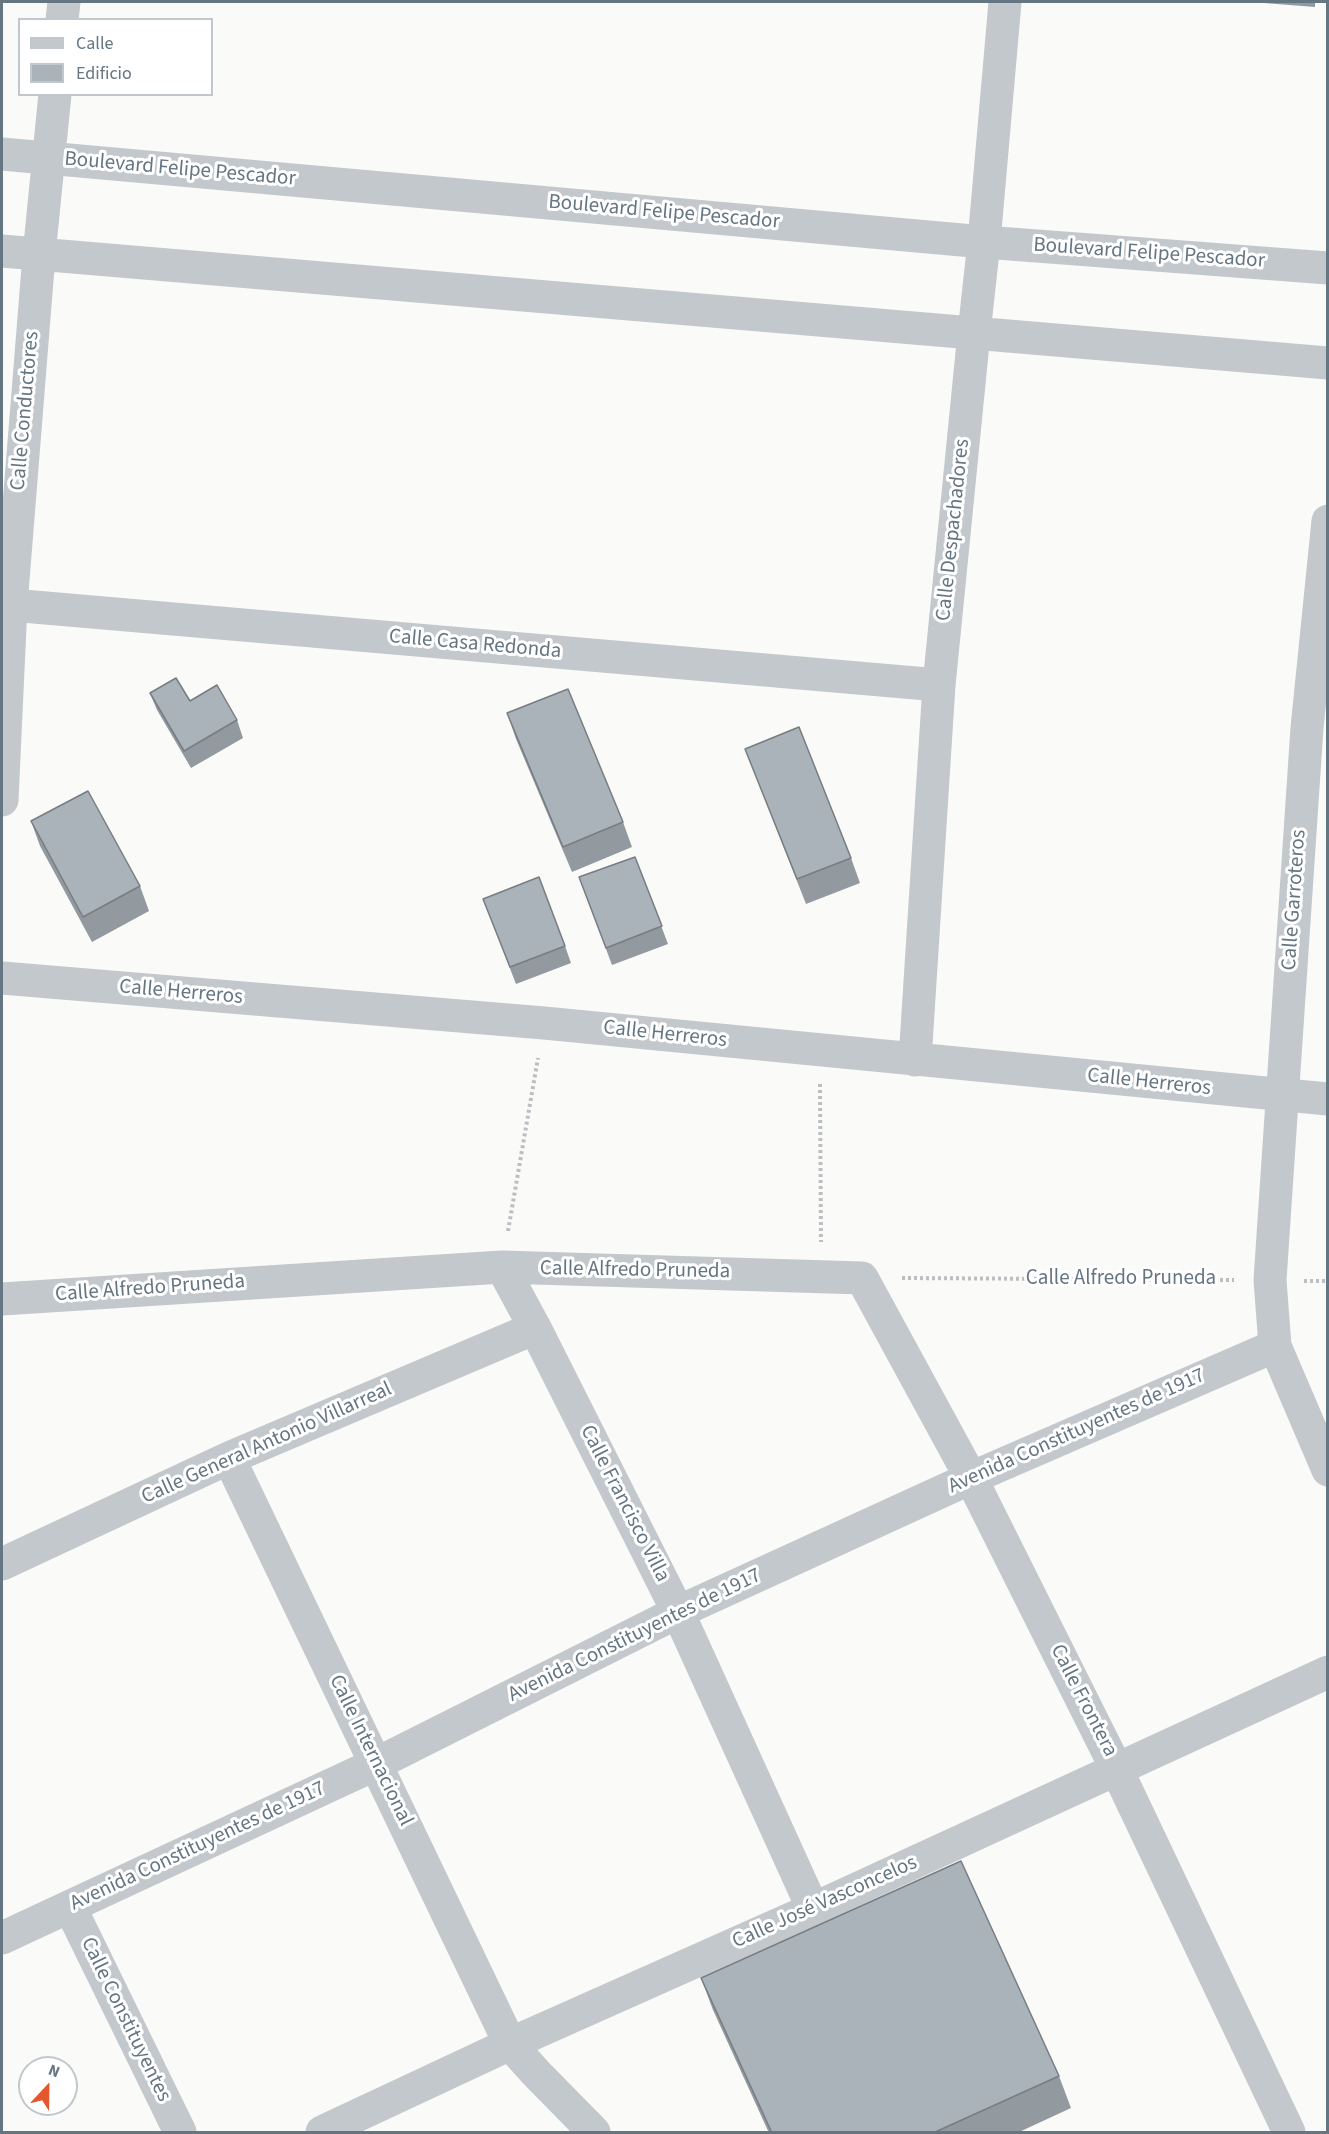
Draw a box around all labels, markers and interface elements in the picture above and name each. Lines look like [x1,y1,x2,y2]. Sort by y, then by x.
legend [18,18,213,96]
text: Calle [76,31,113,56]
text: Edificio [76,61,132,86]
street label: Boulevard Felipe Pescador [63,147,297,193]
street label: Boulevard Felipe Pescador [547,190,781,236]
street label: Boulevard Felipe Pescador [1032,233,1266,275]
street label: Calle Conductores [6,330,46,492]
street label: Calle Despachadores [932,438,976,622]
street label: Calle Casa Redonda [388,625,562,665]
street label: Calle Garroteros [1278,829,1312,971]
street label: Calle Herreros [118,975,244,1011]
street label: Calle Herreros [602,1016,728,1054]
street label: Calle Herreros [1086,1064,1212,1102]
street label: Calle Alfredo Pruneda [540,1257,730,1285]
street label: Calle Alfredo Pruneda [1026,1266,1216,1292]
street label: Calle Alfredo Pruneda [54,1270,246,1308]
street label: Avenida Constituyentes de 1917 [945,1364,1209,1500]
street label: Calle General Antonio Villarreal [138,1377,396,1511]
street label: Calle Francisco Villa [574,1422,674,1586]
street label: Avenida Constituyentes de 1917 [504,1564,766,1708]
street label: Calle Frontera [1044,1641,1122,1761]
street label: Calle Internacional [322,1671,418,1831]
street label: Avenida Constituyentes de 1917 [67,1777,329,1917]
street label: Calle José Vasconcelos [729,1851,921,1955]
street label: Calle Constituyentes [74,1934,176,2106]
north arrow [18,2056,78,2116]
text: N [45,2059,63,2083]

